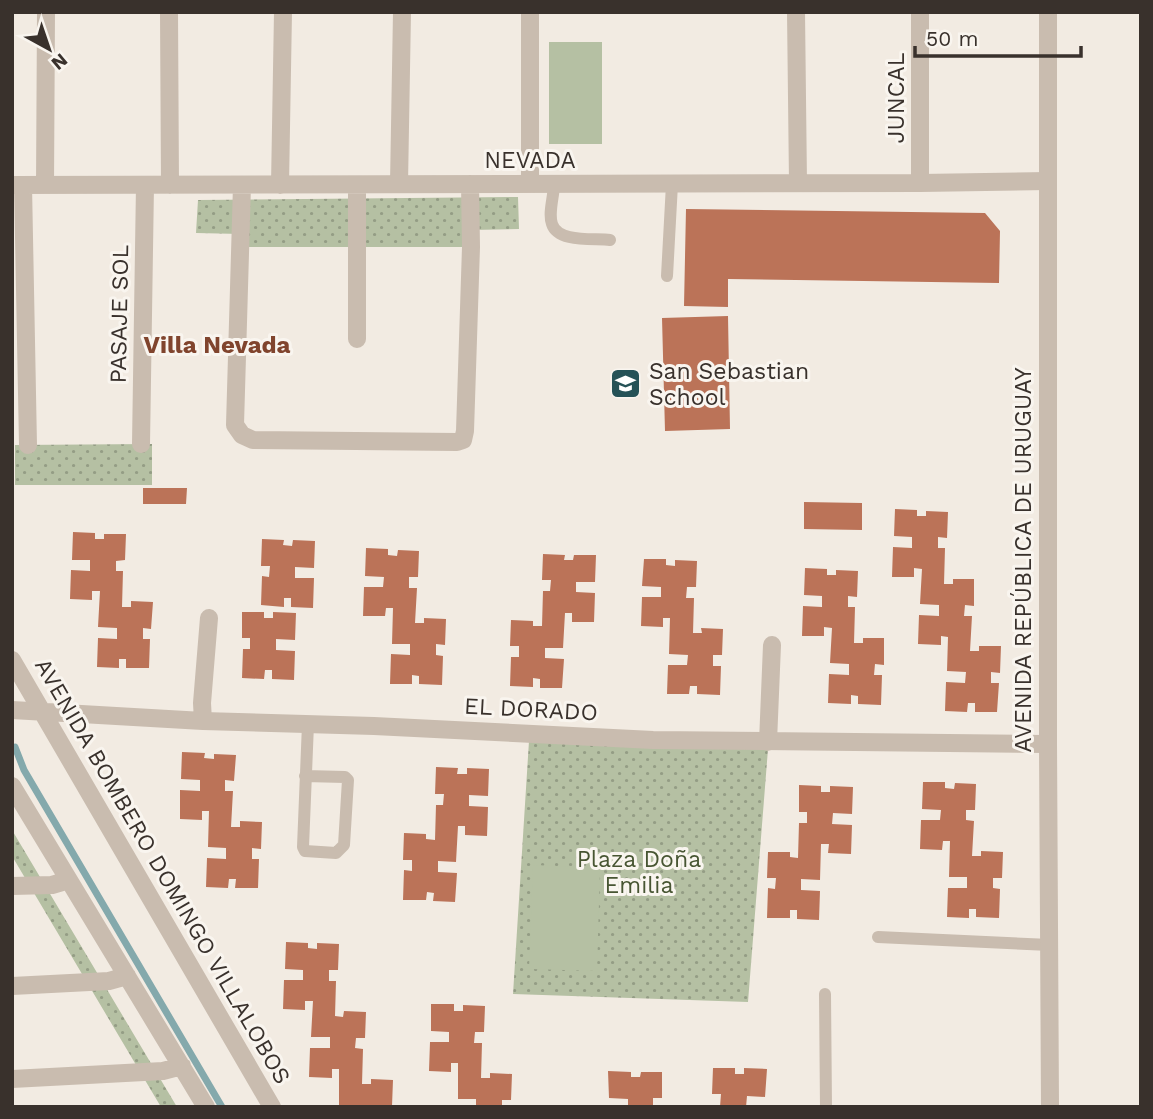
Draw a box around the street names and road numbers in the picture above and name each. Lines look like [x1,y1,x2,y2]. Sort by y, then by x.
street label: JUNCAL [883,52,910,143]
street label: NEVADA [484,147,576,174]
street label: PASAJE SOL [105,244,134,384]
street label: AVENIDA REPÚBLICA DE URUGUAY [1010,367,1037,753]
street label: AVENIDA BOMBERO DOMINGO VILLALOBOS [29,654,296,1089]
street label: EL DORADO [464,693,598,726]

